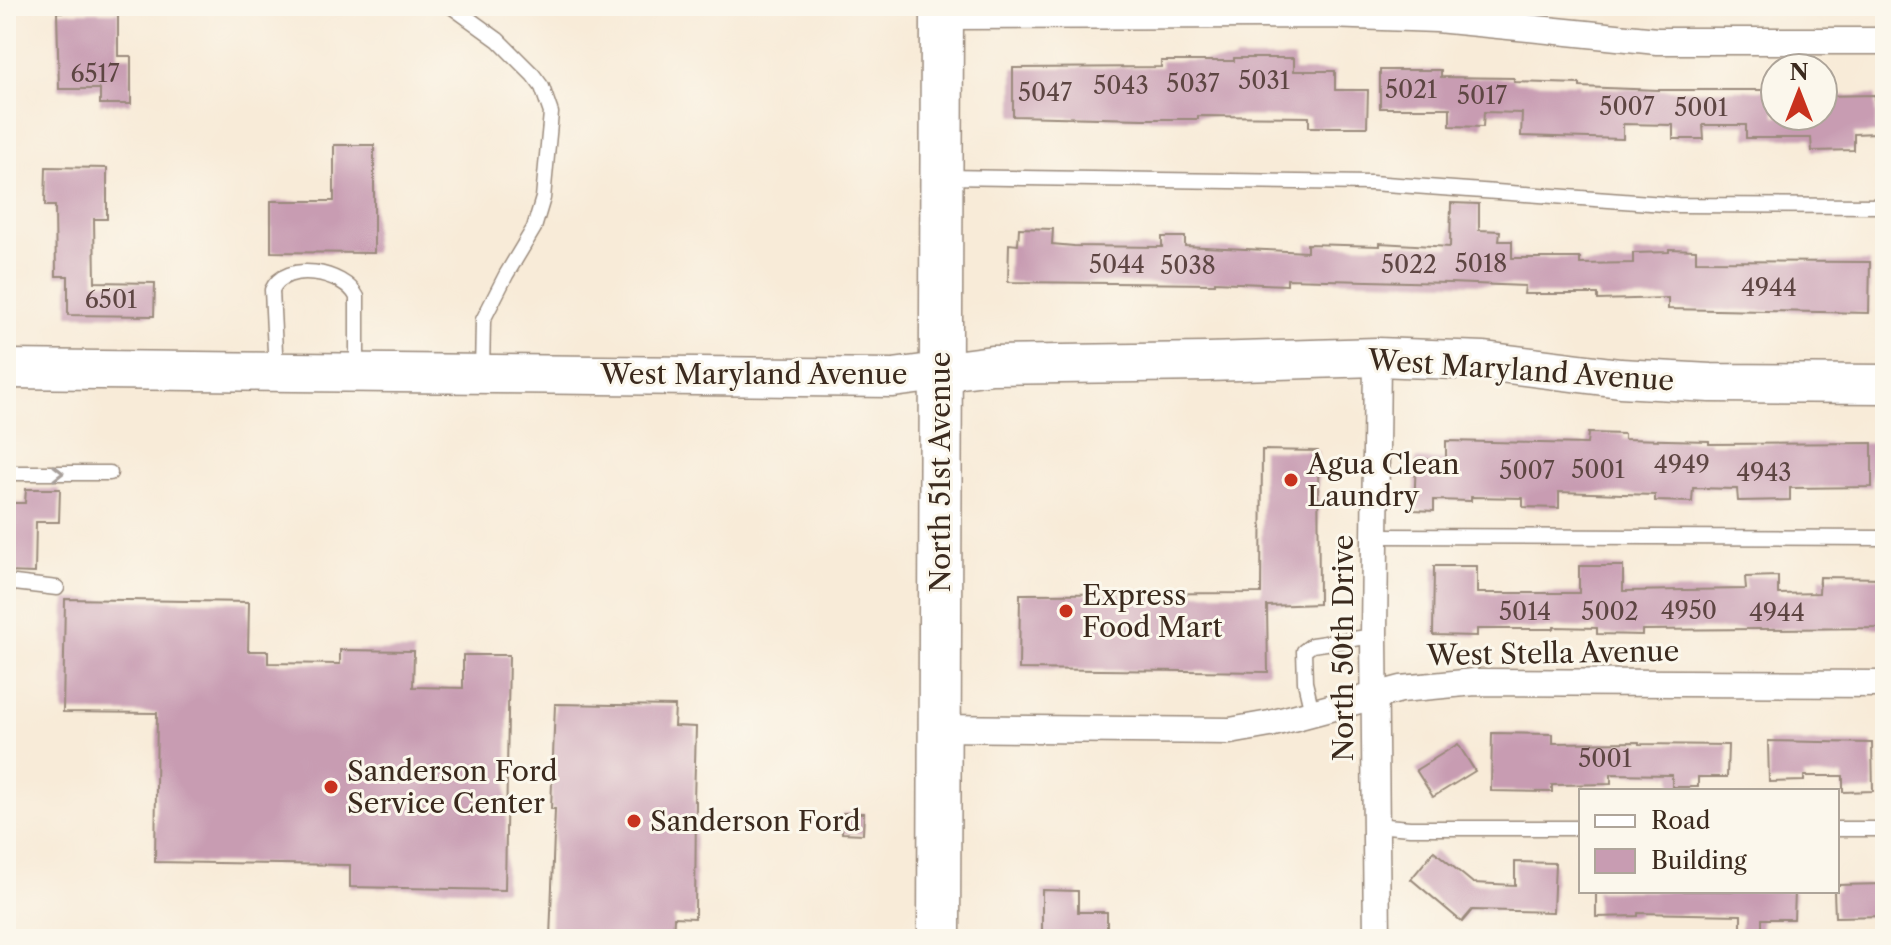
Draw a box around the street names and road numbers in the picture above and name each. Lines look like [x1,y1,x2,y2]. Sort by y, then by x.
street label: West Maryland Avenue [1366,342,1675,398]
street label: North 51st Avenue [923,351,957,593]
street label: West Maryland Avenue [600,357,907,391]
street label: North 50th Drive [1326,535,1360,761]
street label: West Stella Avenue [1425,634,1680,672]

